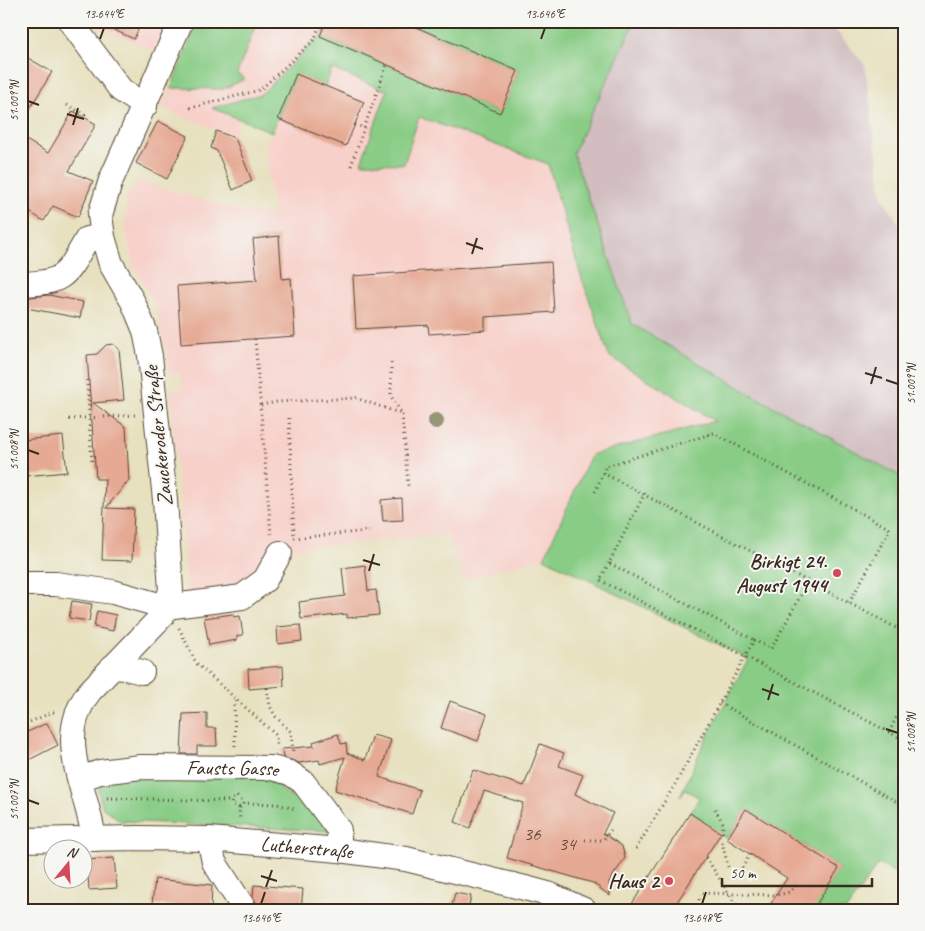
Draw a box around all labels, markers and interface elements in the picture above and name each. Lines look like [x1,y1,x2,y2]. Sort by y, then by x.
text: 13.644°E [84,6,125,22]
text: 13.646°E [525,6,566,22]
text: 51.009°N [6,79,22,121]
text: 51.009°N [903,362,919,404]
street label: Zauckeroder Straße [137,363,178,507]
text: 51.008°N [6,428,22,470]
place label: Birkigt 24. August 1944 [736,548,830,598]
marker: Birkigt 24. August 1944 [831,567,843,579]
text: 51.008°N [903,711,919,753]
street label: Fausts Gasse [186,754,284,783]
text: 51.007°N [6,778,22,820]
house number: 36 [523,822,542,846]
street label: Lutherstraße [260,830,356,865]
house number: 34 [558,832,578,856]
north arrow [42,838,92,888]
text: N [65,843,81,862]
scale bar [722,856,872,888]
text: 50 m [730,864,757,883]
place label: Haus 2 [608,868,662,894]
marker: Haus 2 [663,875,675,887]
text: 13.646°E [241,910,282,926]
text: 13.648°E [682,910,723,926]

